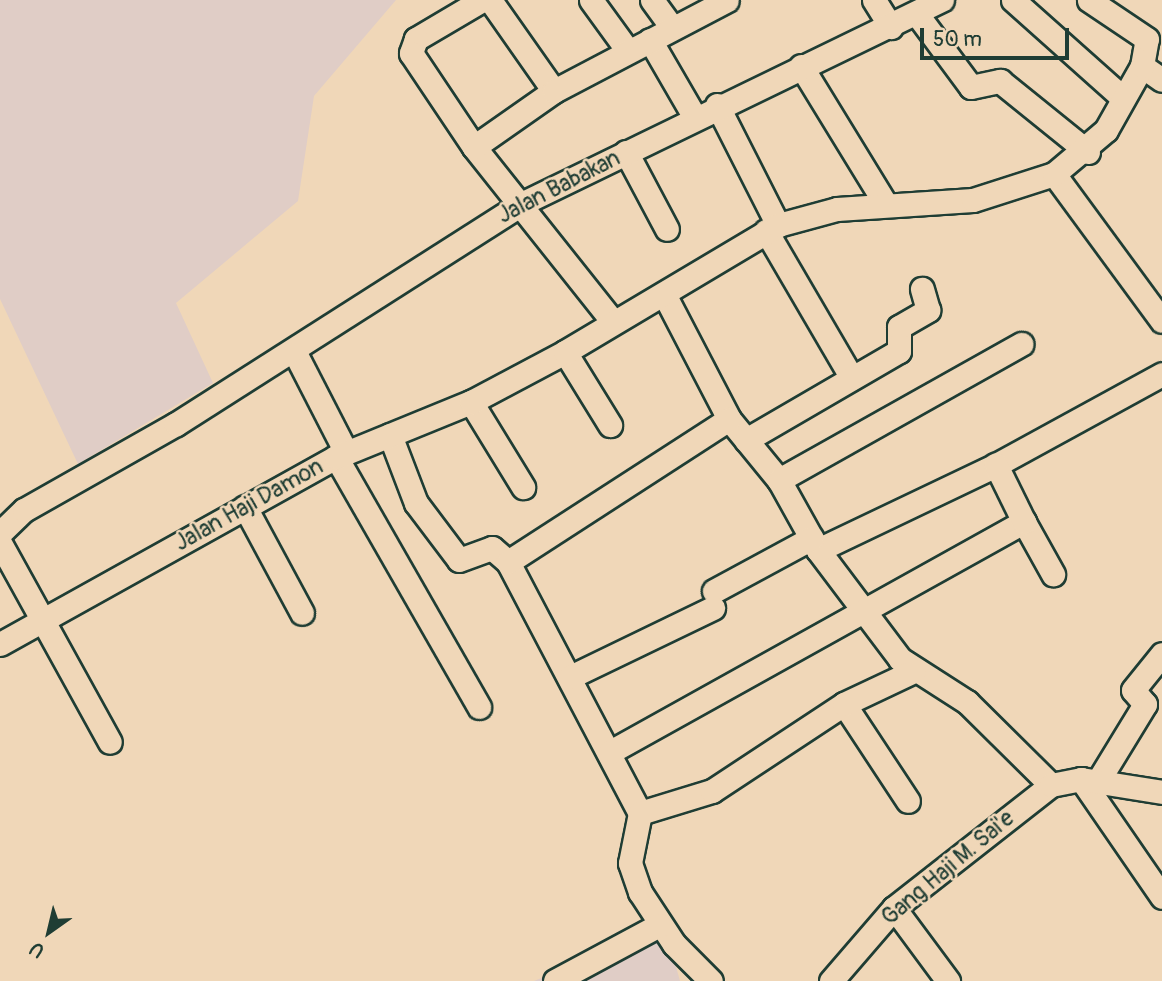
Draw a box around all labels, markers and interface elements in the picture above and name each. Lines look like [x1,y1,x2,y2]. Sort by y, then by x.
scale bar [924,14,1073,58]
text: 50 m [933,26,982,53]
street label: Jalan Babakan [493,144,625,230]
street label: Jalan Haji Damon [170,453,328,557]
street label: Gang Haji M. Sai'e [876,805,1020,931]
north arrow [14,897,84,967]
text: U [25,936,49,963]

